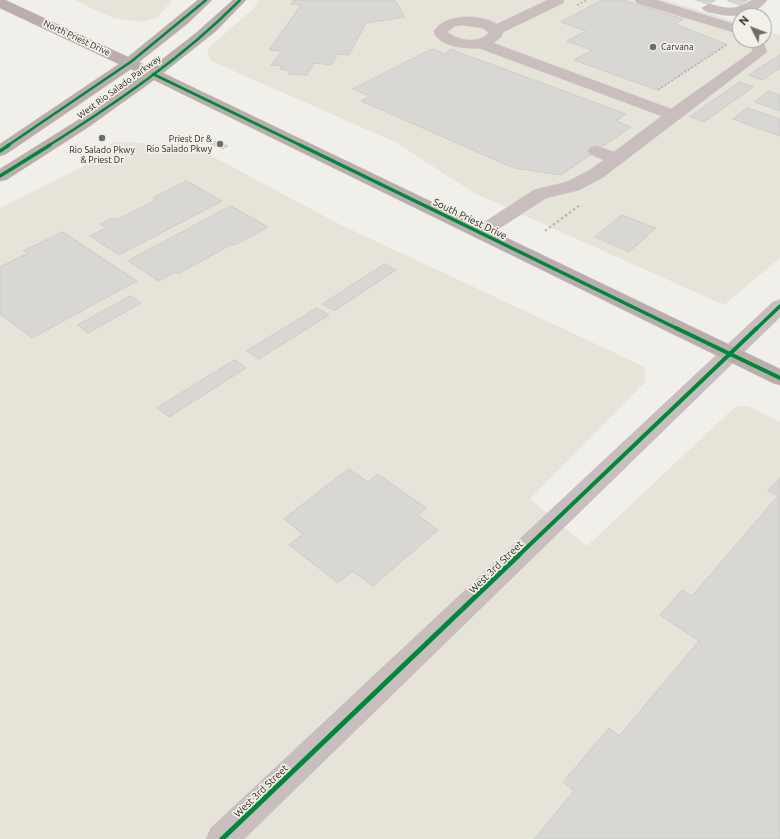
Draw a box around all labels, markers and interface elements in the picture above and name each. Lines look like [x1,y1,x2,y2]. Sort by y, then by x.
north arrow [732,8,772,48]
text: N [737,14,751,28]
street label: North Priest Drive [42,18,112,58]
marker: Carvana [648,42,658,52]
place label: Carvana [661,42,694,52]
street label: West Rio Salado Parkway [75,53,163,121]
marker: Rio Salado Pkwy & Priest Dr [97,133,107,143]
place label: Priest Dr & Rio Salado Pkwy [146,134,212,155]
marker: Priest Dr & Rio Salado Pkwy [215,139,225,149]
place label: Rio Salado Pkwy & Priest Dr [69,145,135,166]
street label: South Priest Drive [431,196,509,242]
street label: West 3rd Street [466,538,526,596]
street label: West 3rd Street [231,762,291,820]

